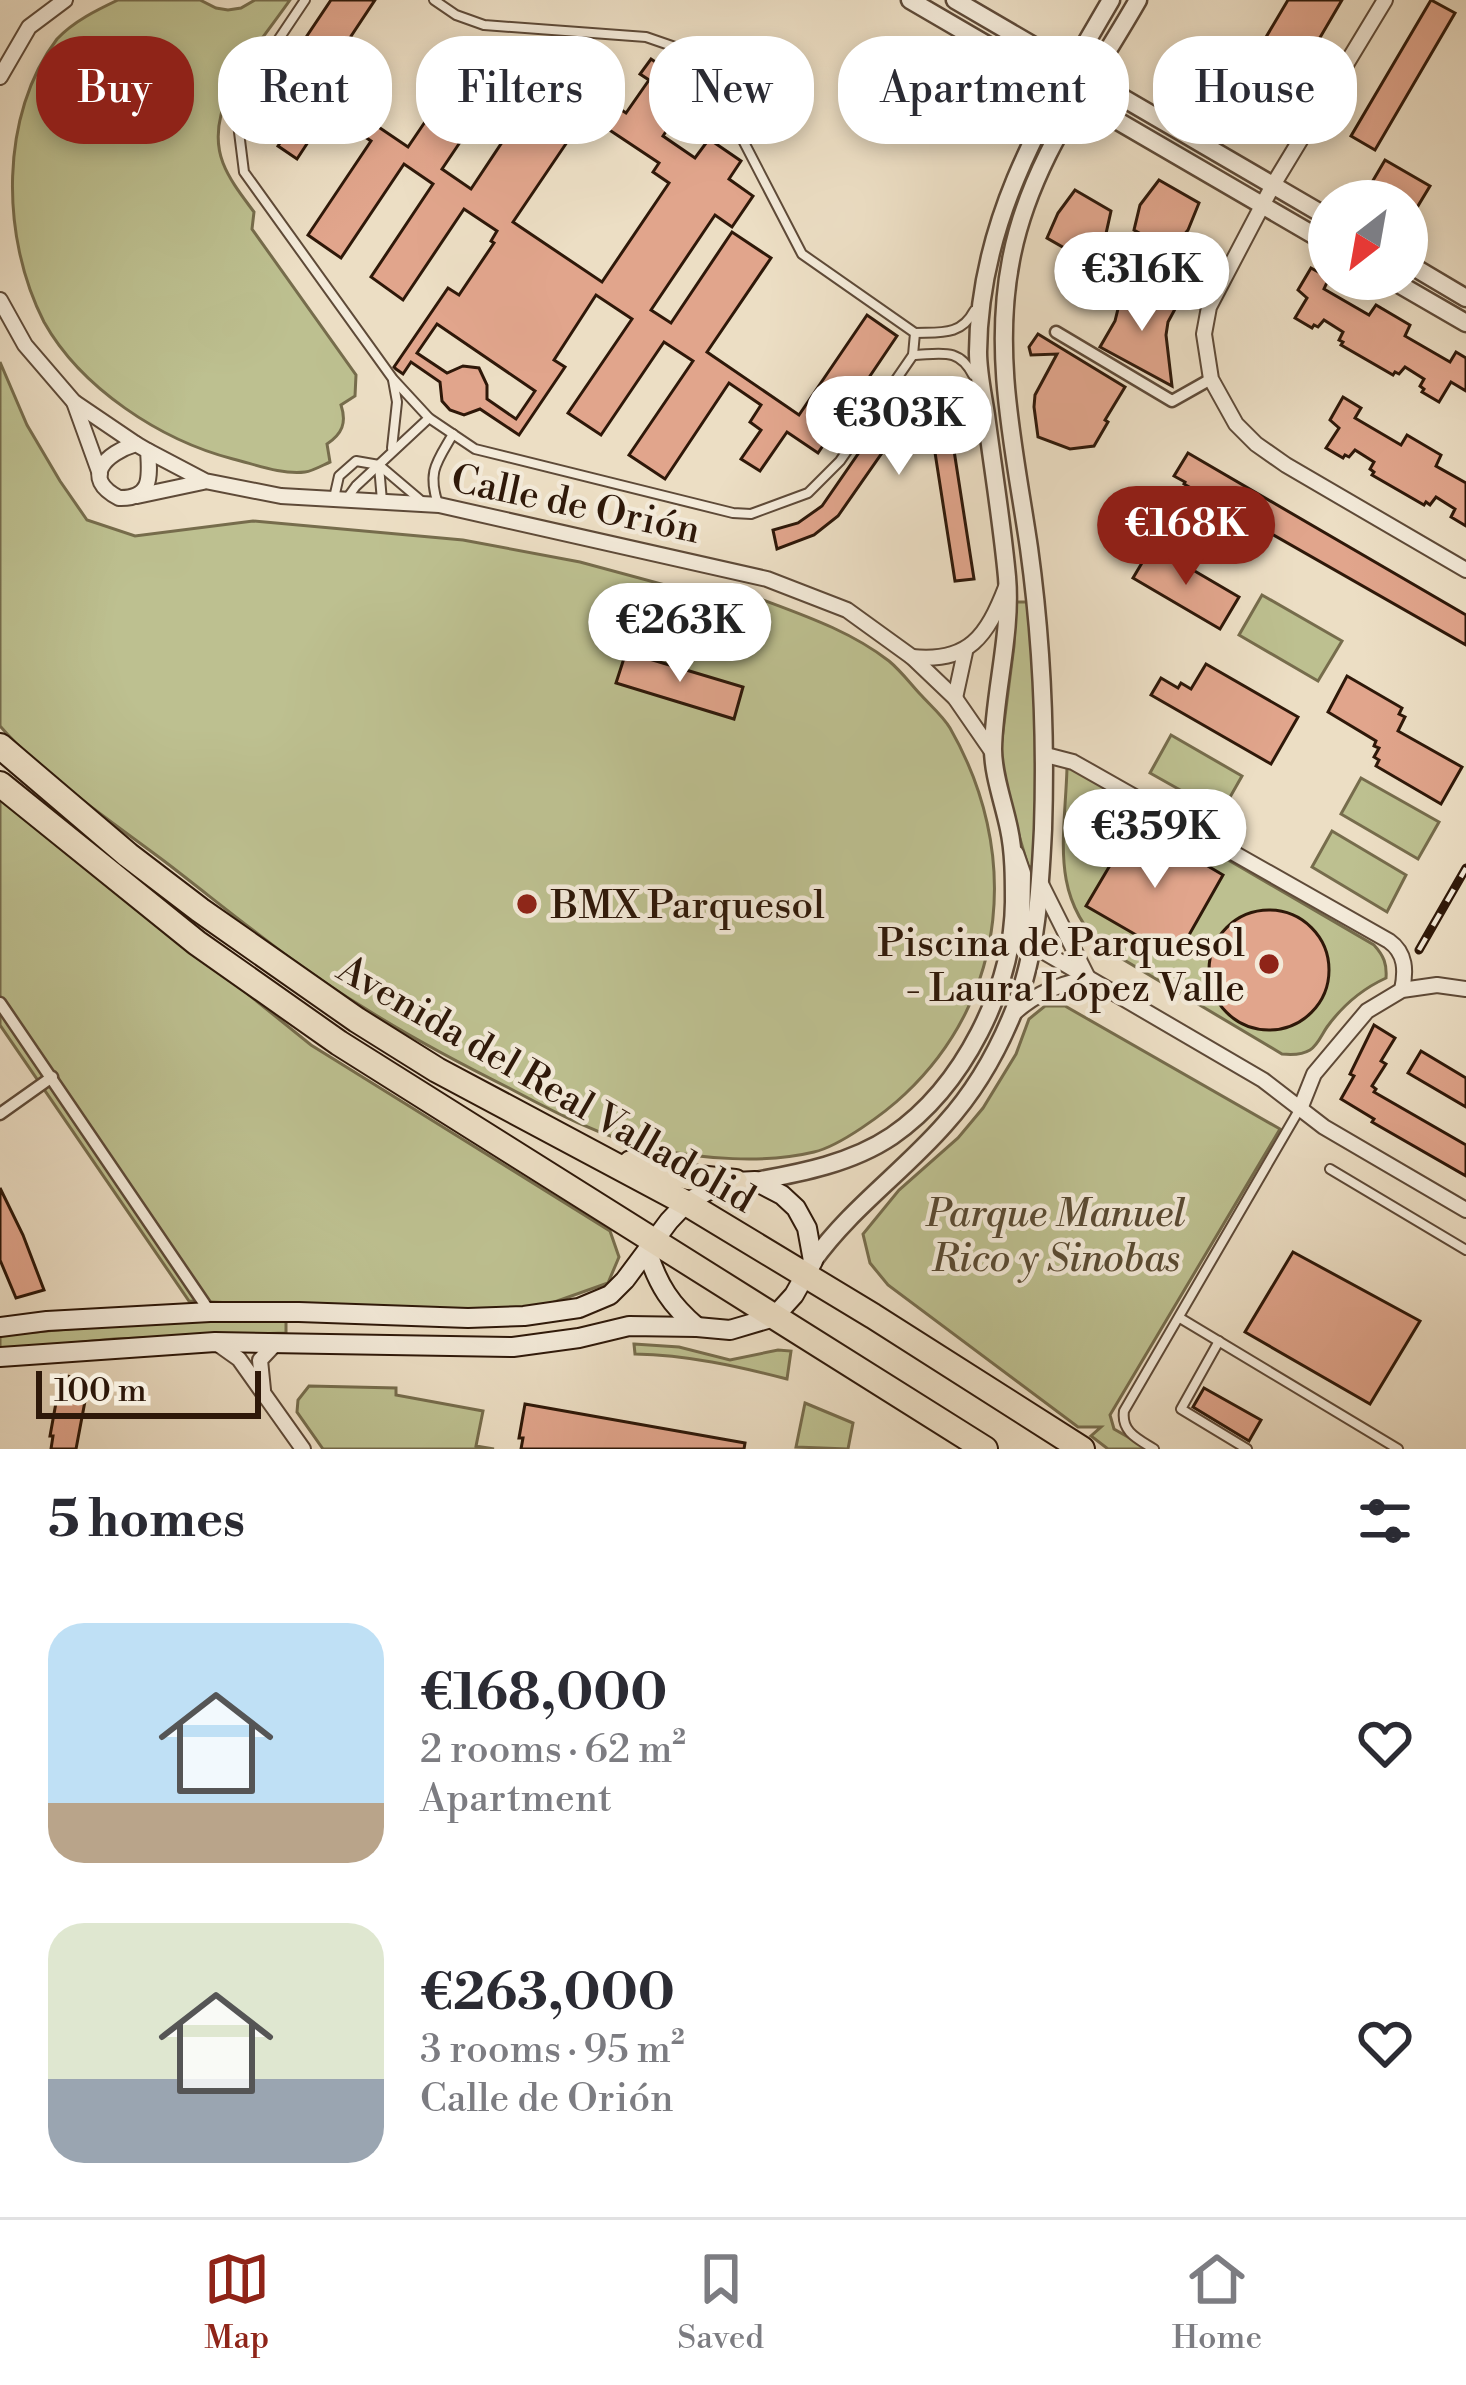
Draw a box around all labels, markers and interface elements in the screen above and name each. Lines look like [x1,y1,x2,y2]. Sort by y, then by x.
chip: Buy [36,36,194,144]
chip: Rent [218,36,392,144]
chip: Filters [416,36,625,144]
chip: New [649,36,814,144]
chip: Apartment [838,36,1129,144]
chip: House [1153,36,1357,144]
north arrow [1308,180,1428,300]
map controls [1308,180,1428,300]
pin: €316K [1058,232,1226,334]
text: €316K [1081,246,1203,295]
pin: €303K [815,376,983,478]
text: €303K [833,390,965,439]
street label: Calle de Orión [446,455,705,556]
pin: €168K [1102,486,1270,588]
text: €168K [1124,500,1248,549]
pin: €263K [596,583,764,685]
text: €263K [615,597,745,646]
pin: €359K [1071,789,1239,891]
text: €359K [1090,803,1220,852]
place label: BMX Parquesol [550,882,825,931]
marker: BMX Parquesol [514,891,540,917]
place label: Piscina de Parquesol - Laura López Valle [877,920,1245,1014]
street label: Avenida del Real Valladolid [327,945,763,1225]
marker: Piscina de Parquesol - Laura López Valle [1256,951,1282,977]
park label: Parque Manuel Rico y Sinobas [925,1190,1186,1284]
scale bar [36,1365,261,1418]
text: 100 m [54,1371,147,1412]
icon: filters [1352,1488,1418,1554]
text: 5 homes [48,1489,245,1553]
text: €168,000 [420,1662,667,1726]
icon: home [144,1671,288,1815]
icon: heart [1352,1710,1418,1776]
text: 2 rooms · 62 m² [420,1726,686,1775]
text: Apartment [420,1775,612,1824]
text: €263,000 [420,1962,675,2026]
icon: home [144,1971,288,2115]
icon: heart [1352,2010,1418,2076]
text: 3 rooms · 95 m² [420,2026,685,2075]
text: Calle de Orión [420,2075,673,2124]
tab: Map [204,2246,270,2359]
tab: Saved [677,2246,764,2359]
tab: Home [1172,2246,1262,2359]

